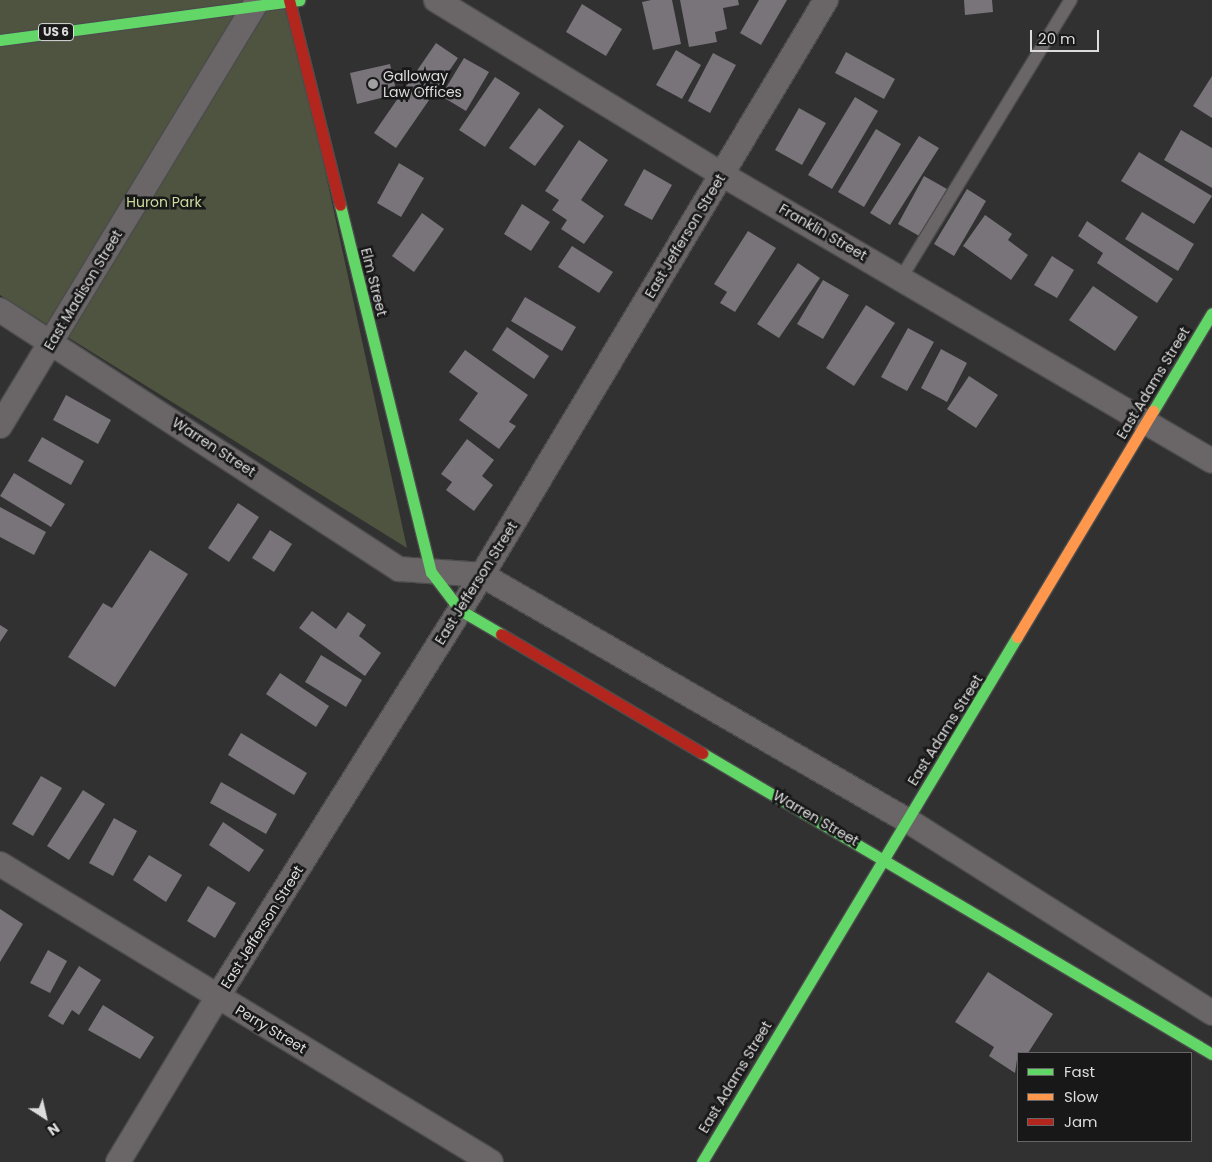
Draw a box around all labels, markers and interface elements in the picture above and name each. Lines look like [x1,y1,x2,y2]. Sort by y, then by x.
scale bar [1032,20,1101,52]
road number: US 6 [37,22,75,42]
text: 20 m [1038,28,1076,49]
place label: Galloway Law Offices [383,68,462,100]
marker: Galloway Law Offices [367,78,379,90]
street label: East Jefferson Street [641,171,729,301]
park label: Huron Park [126,194,202,210]
street label: Franklin Street [776,200,870,264]
street label: East Madison Street [40,227,126,353]
street label: Elm Street [357,246,391,318]
street label: East Adams Street [1113,324,1193,442]
street label: Warren Street [169,414,259,480]
street label: East Jefferson Street [431,518,521,648]
street label: East Adams Street [904,671,986,789]
street label: Warren Street [770,787,862,849]
street label: East Jefferson Street [217,862,307,992]
street label: Perry Street [232,1001,310,1057]
street label: East Adams Street [695,1018,775,1136]
legend [1017,1052,1192,1142]
text: Fast [1064,1061,1095,1082]
text: Slow [1064,1086,1098,1107]
north arrow [20,1092,70,1142]
text: Jam [1064,1111,1098,1132]
text: N [44,1118,64,1140]

